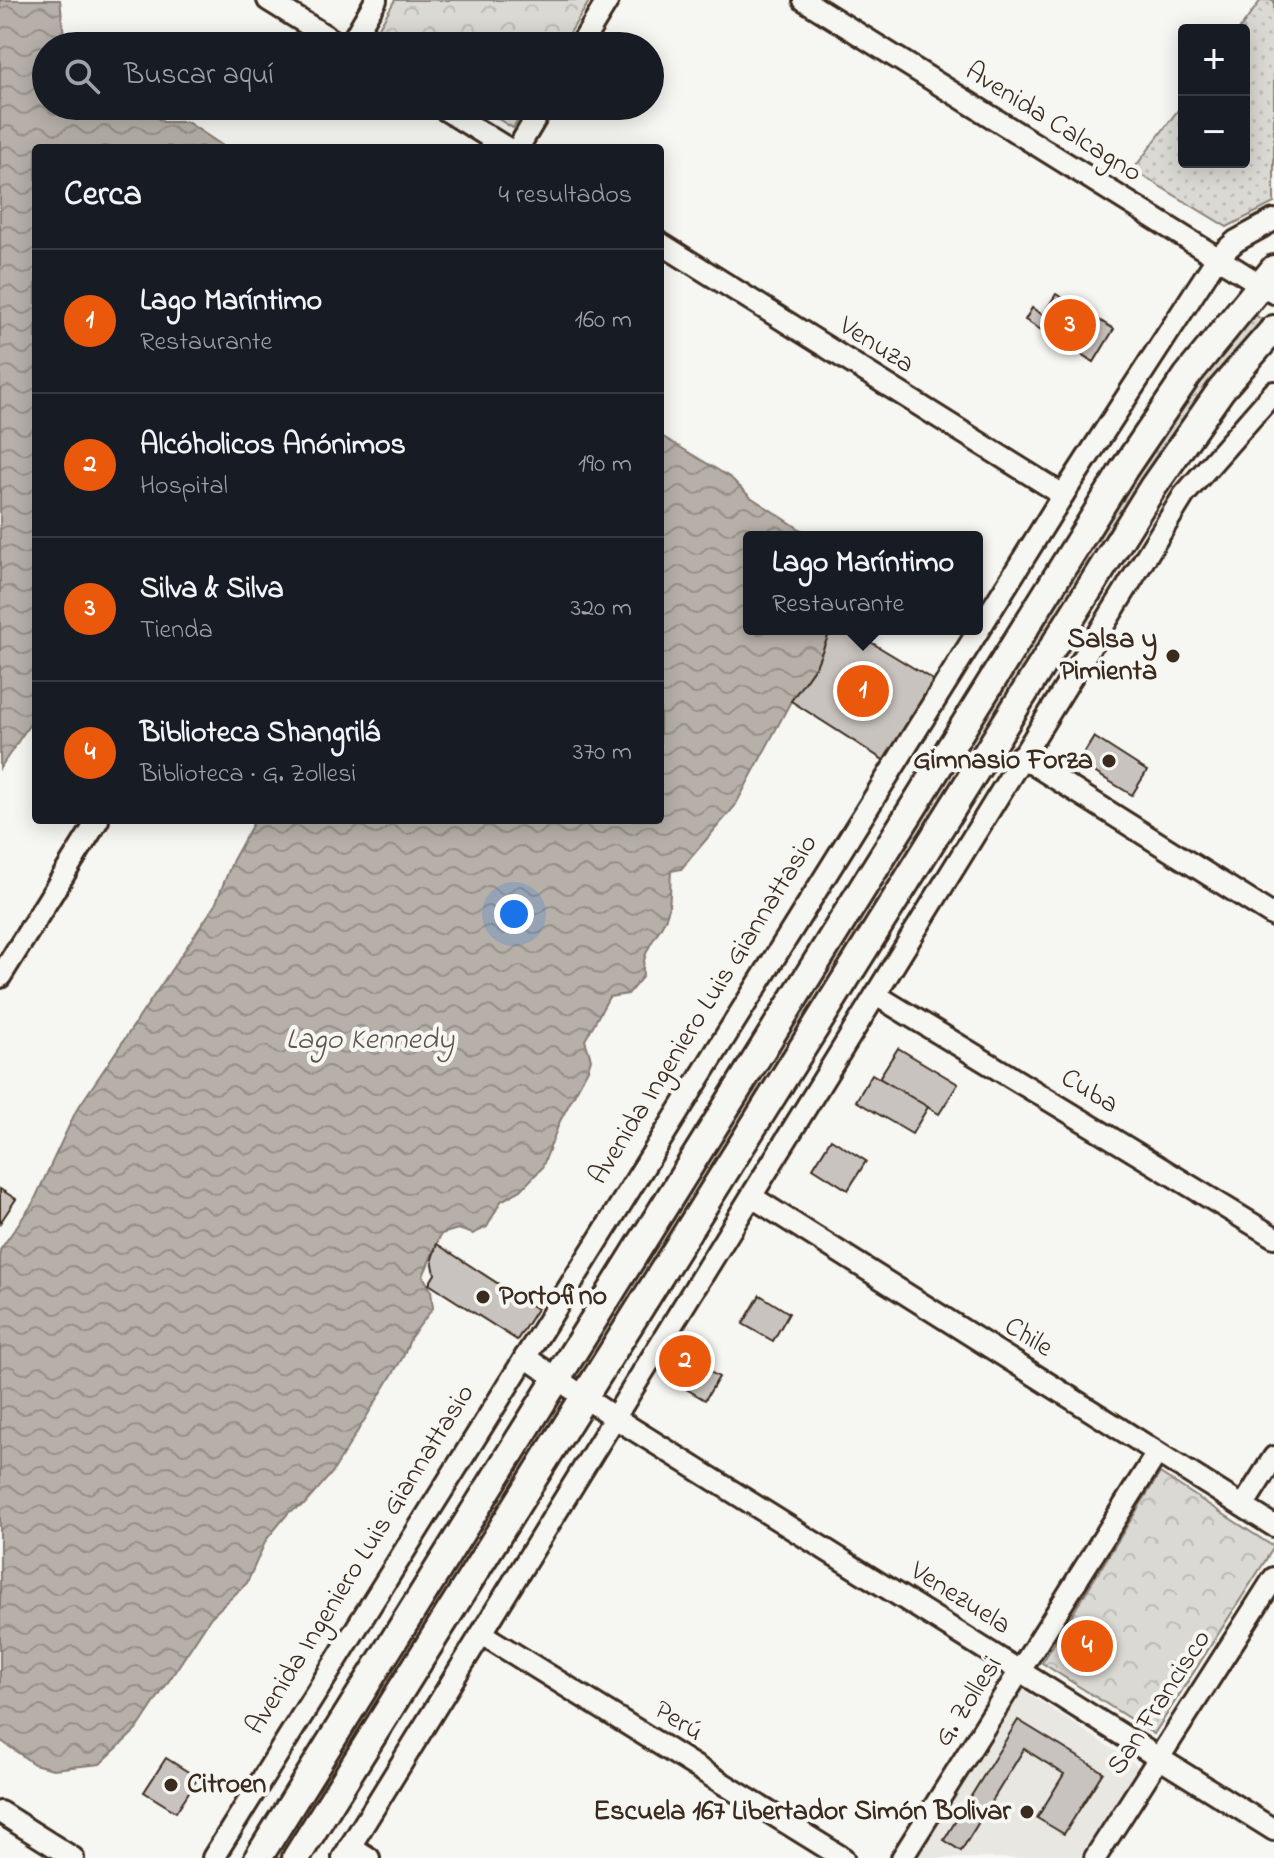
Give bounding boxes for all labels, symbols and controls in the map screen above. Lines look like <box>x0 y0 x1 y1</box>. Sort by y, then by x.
map controls <box>1178 24 1250 168</box>
button: + <box>1178 24 1250 96</box>
search box <box>32 32 664 120</box>
street label: Avenida Calcagno <box>957 52 1149 194</box>
icon: search <box>60 54 104 98</box>
text: Buscar aquí <box>124 54 274 98</box>
button: − <box>1178 96 1250 168</box>
text: Cerca <box>64 171 142 221</box>
text: 4 resultados <box>499 177 632 215</box>
text: Lago Maríntimo <box>140 280 322 324</box>
pin: 3 <box>1044 295 1096 355</box>
text: 1 <box>86 302 94 340</box>
text: 160 m <box>574 302 632 340</box>
street label: Venuza <box>829 306 922 385</box>
text: Restaurante <box>140 324 272 362</box>
text: Alcóholicos Anónimos <box>140 424 406 468</box>
text: 2 <box>84 446 96 484</box>
text: 190 m <box>578 446 632 484</box>
text: Hospital <box>140 468 228 506</box>
popup <box>743 531 983 635</box>
text: Lago Maríntimo <box>772 542 954 586</box>
text: Silva & Silva <box>140 568 284 612</box>
text: Restaurante <box>772 586 904 624</box>
text: 3 <box>85 590 95 628</box>
text: 320 m <box>570 590 632 628</box>
text: Tienda <box>140 612 213 650</box>
place label: Salsa y Pimienta <box>1060 620 1157 693</box>
marker: Salsa y Pimienta <box>1164 647 1182 665</box>
pin: 1 <box>837 661 889 721</box>
text: Biblioteca Shangrilá <box>140 712 380 756</box>
text: 4 <box>85 734 95 772</box>
text: 370 m <box>573 734 632 772</box>
place label: Gimnasio Forza <box>913 741 1093 782</box>
marker: Gimnasio Forza <box>1100 752 1118 770</box>
text: Biblioteca · G. Zollesi <box>140 756 356 794</box>
street label: Avenida Ingeniero Luis Giannattasio <box>579 827 829 1193</box>
your location <box>494 894 534 934</box>
water label: Lago Kennedy <box>286 1019 455 1063</box>
street label: Cuba <box>1052 1059 1126 1125</box>
place label: Portofino <box>499 1277 607 1318</box>
marker: Portofino <box>474 1288 492 1306</box>
street label: Chile <box>996 1307 1061 1369</box>
pin: 2 <box>659 1331 711 1391</box>
street label: Avenida Ingeniero Luis Giannattasio <box>236 1377 486 1743</box>
street label: Venezuela <box>901 1551 1018 1646</box>
pin: 4 <box>1061 1616 1113 1676</box>
street label: San Francisco <box>1098 1622 1222 1784</box>
street label: G. Zollesi <box>924 1648 1014 1756</box>
street label: Perú <box>645 1691 711 1753</box>
place label: Citroen <box>187 1765 267 1806</box>
marker: Citroen <box>162 1776 180 1794</box>
place label: Escuela 167 Libertador Simón Bolivar <box>593 1792 1012 1833</box>
marker: Escuela 167 Libertador Simón Bolivar <box>1018 1803 1036 1821</box>

